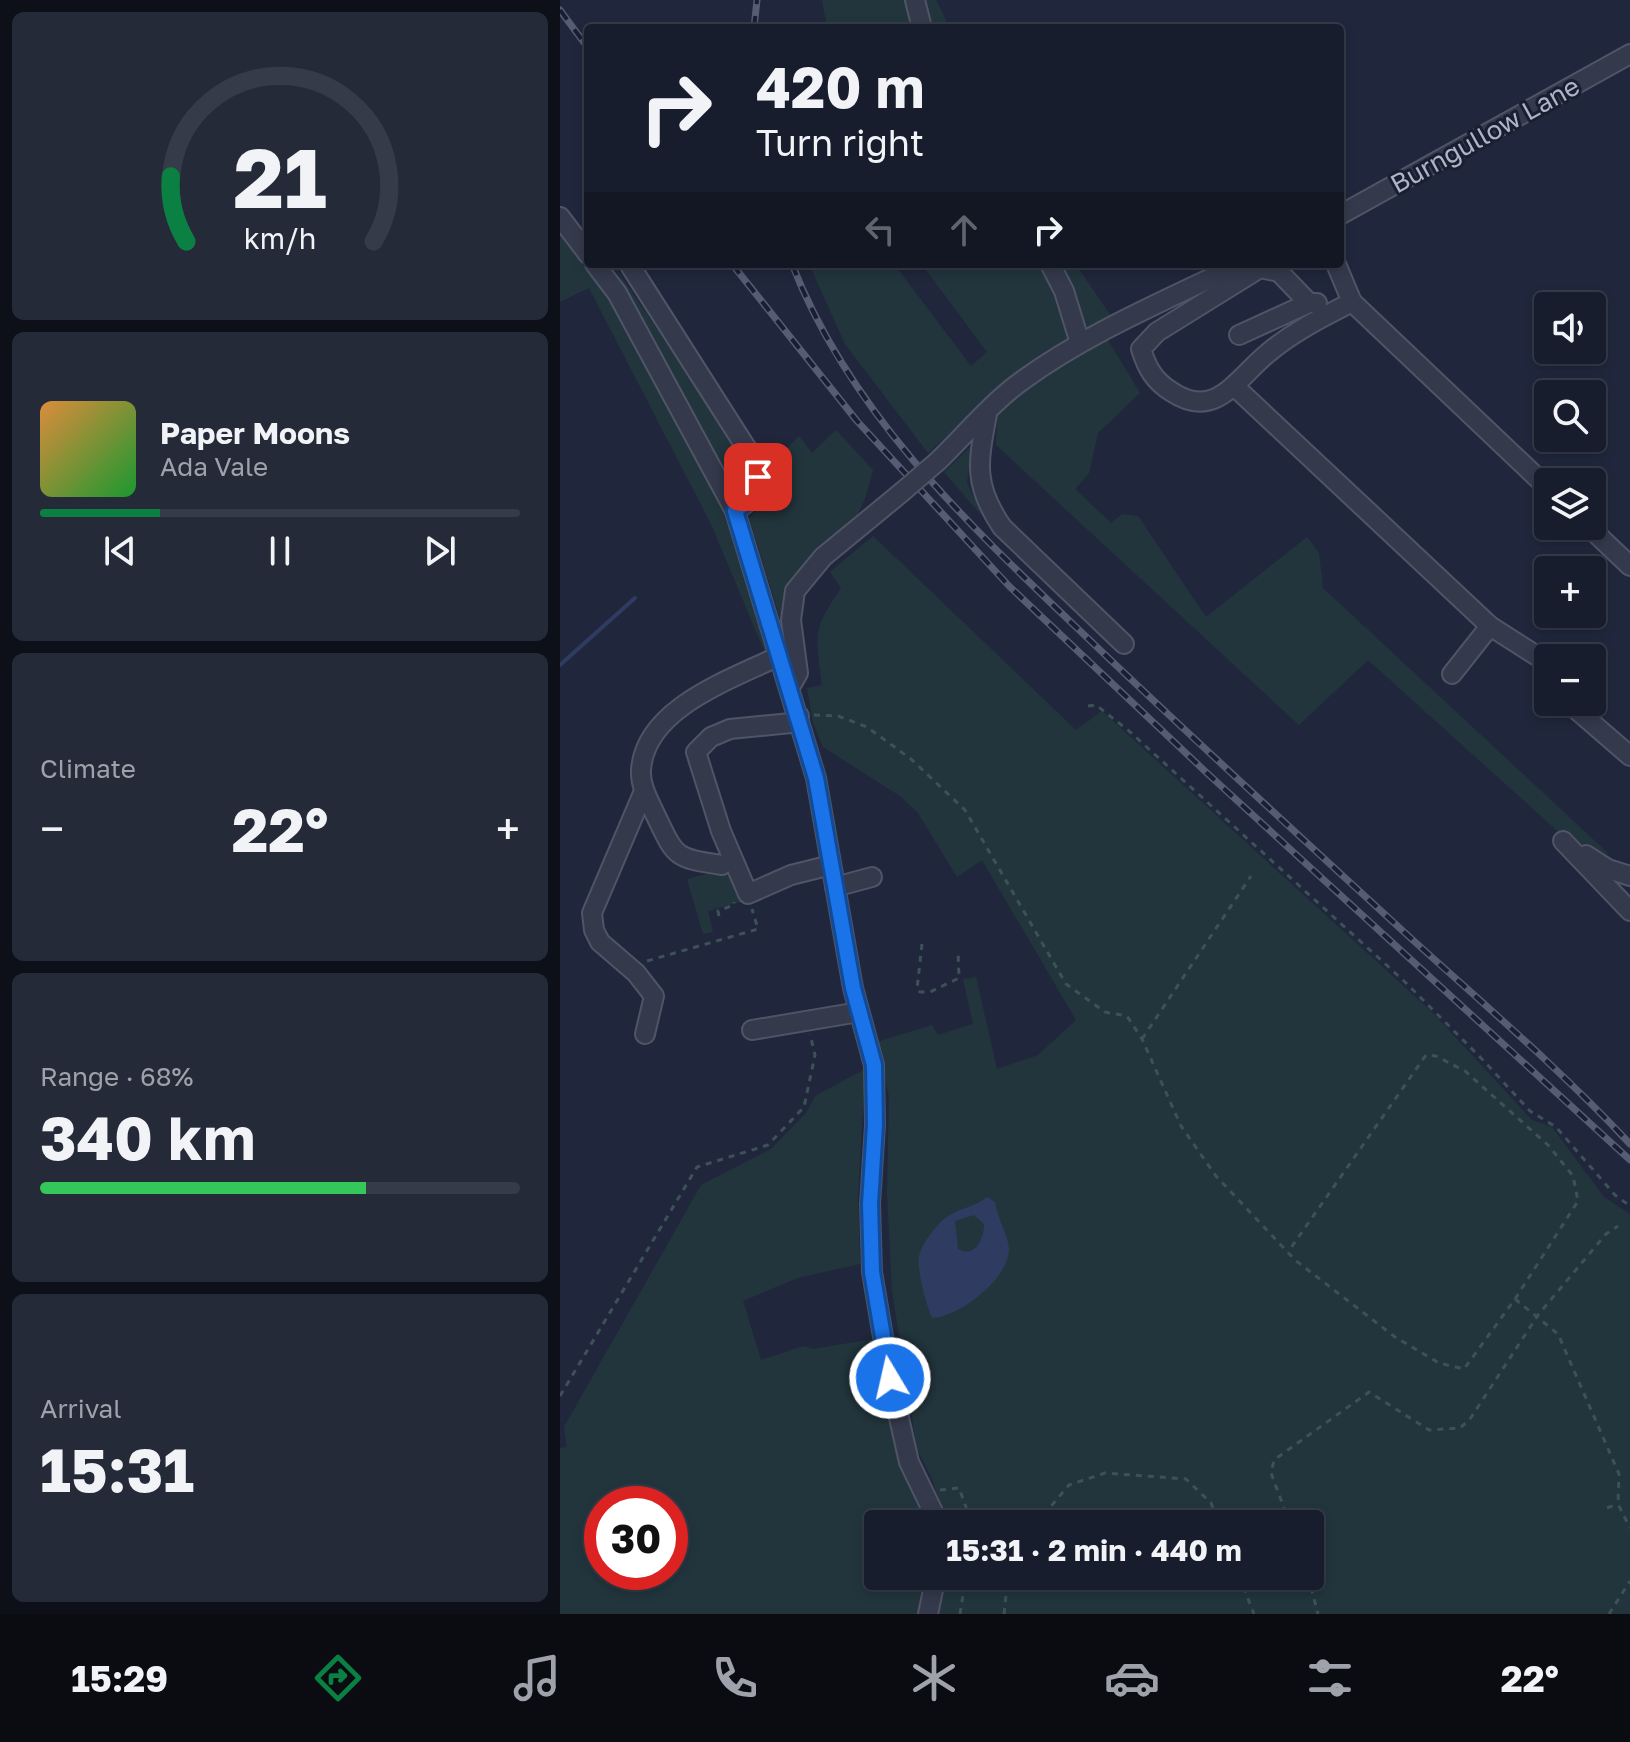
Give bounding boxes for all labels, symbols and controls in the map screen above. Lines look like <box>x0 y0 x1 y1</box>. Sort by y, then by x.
text: 420 m <box>756 53 925 120</box>
icon: right <box>624 56 728 160</box>
street label: Burngullow Lane <box>1385 70 1585 199</box>
text: Turn right <box>756 121 924 164</box>
text: 21 <box>233 126 327 226</box>
icon: left <box>858 208 902 252</box>
icon: ahead <box>942 208 986 252</box>
icon: right <box>1026 208 1070 252</box>
text: km/h <box>244 221 316 255</box>
map controls <box>1534 292 1606 716</box>
button: sound <box>1534 292 1606 364</box>
button: search <box>1534 380 1606 452</box>
text: Paper Moons <box>160 415 350 451</box>
pin <box>724 443 792 511</box>
text: Ada Vale <box>160 451 268 482</box>
icon: arrive <box>736 455 780 499</box>
button: layers <box>1534 468 1606 540</box>
icon: previous <box>98 529 142 573</box>
icon: pause <box>258 529 302 573</box>
icon: next <box>418 529 462 573</box>
button: + <box>1534 556 1606 628</box>
button: − <box>1534 644 1606 716</box>
text: Climate <box>40 753 136 784</box>
text: 22° <box>232 793 328 865</box>
text: − <box>40 802 64 855</box>
text: + <box>496 802 520 855</box>
text: Range · 68% <box>40 1061 193 1092</box>
text: 340 km <box>40 1101 255 1173</box>
position arrow <box>848 1336 932 1420</box>
text: Arrival <box>40 1393 121 1424</box>
text: 15:31 <box>40 1433 194 1505</box>
speed limit sign: 30 <box>584 1486 688 1590</box>
text: 15:31 · 2 min · 440 m <box>946 1532 1242 1568</box>
icon: directions <box>310 1650 366 1706</box>
icon: music <box>509 1650 565 1706</box>
icon: phone <box>707 1650 763 1706</box>
icon: climate <box>906 1650 962 1706</box>
icon: car <box>1104 1650 1160 1706</box>
icon: filters <box>1302 1650 1358 1706</box>
text: 15:29 <box>71 1657 168 1700</box>
text: 22° <box>1501 1657 1559 1700</box>

